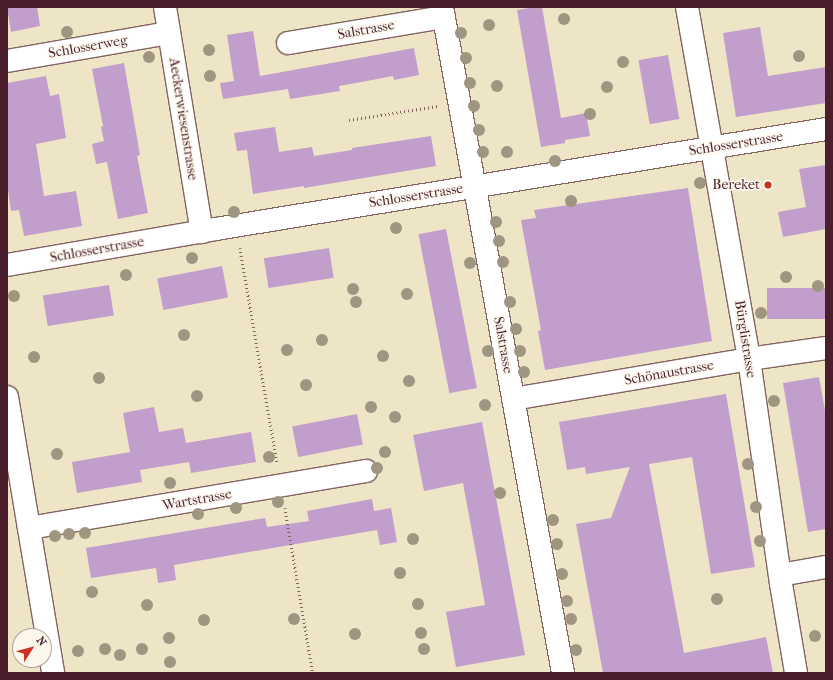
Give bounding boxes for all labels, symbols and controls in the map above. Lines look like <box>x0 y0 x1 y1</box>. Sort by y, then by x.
street label: Salstrasse <box>336 17 396 43</box>
street label: Schlosserweg <box>47 32 129 62</box>
street label: Aeckerwiesenstrasse <box>165 57 201 181</box>
street label: Schlosserstrasse <box>688 128 784 160</box>
place label: Bereket <box>712 177 760 193</box>
street label: Schlosserstrasse <box>368 180 464 212</box>
marker: Bereket <box>763 180 773 190</box>
street label: Schlosserstrasse <box>49 233 145 267</box>
street label: Bürglistrasse <box>731 299 759 379</box>
street label: Salstrasse <box>490 315 516 375</box>
street label: Schönaustrasse <box>623 357 715 389</box>
street label: Wartstrasse <box>161 486 233 514</box>
north arrow <box>12 628 52 668</box>
text: N <box>34 634 49 648</box>

